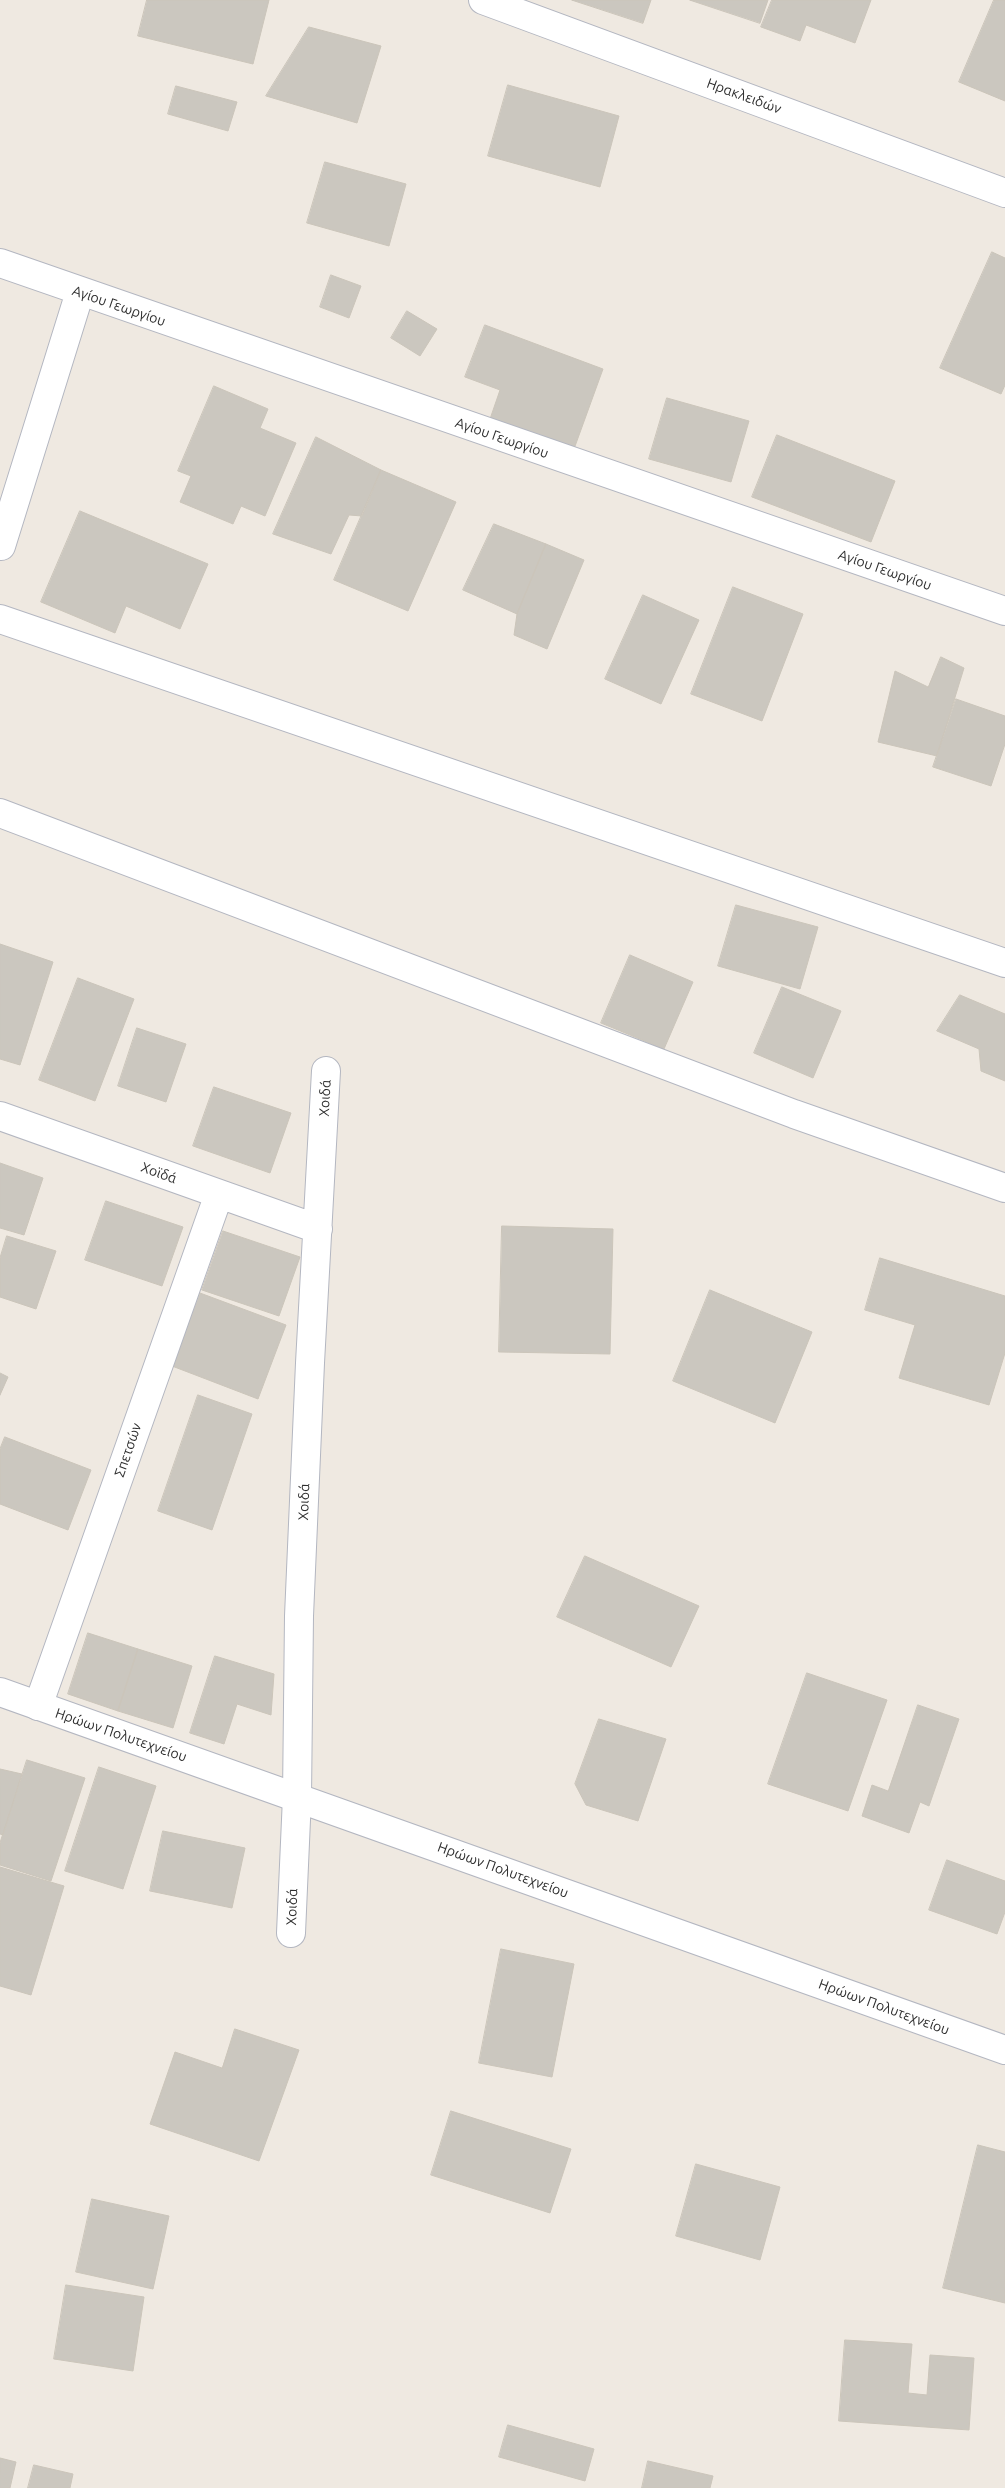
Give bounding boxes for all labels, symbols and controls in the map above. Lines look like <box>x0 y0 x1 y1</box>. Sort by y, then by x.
street label: Ηρακλειδών <box>704 75 784 117</box>
street label: Αγίου Γεωργίου <box>70 282 168 330</box>
street label: Αγίου Γεωργίου <box>453 414 551 462</box>
street label: Αγίου Γεωργίου <box>836 546 934 594</box>
street label: Χοιδά <box>316 1079 334 1117</box>
street label: Χοϊδά <box>139 1159 179 1187</box>
street label: Σπετσών <box>111 1421 145 1479</box>
street label: Χοιδά <box>295 1483 313 1521</box>
street label: Ηρώων Πολυτεχνείου <box>53 1705 189 1765</box>
street label: Ηρώων Πολυτεχνείου <box>435 1839 571 1901</box>
street label: Χοιδά <box>283 1888 301 1926</box>
street label: Ηρώων Πολυτεχνείου <box>816 1976 952 2038</box>

